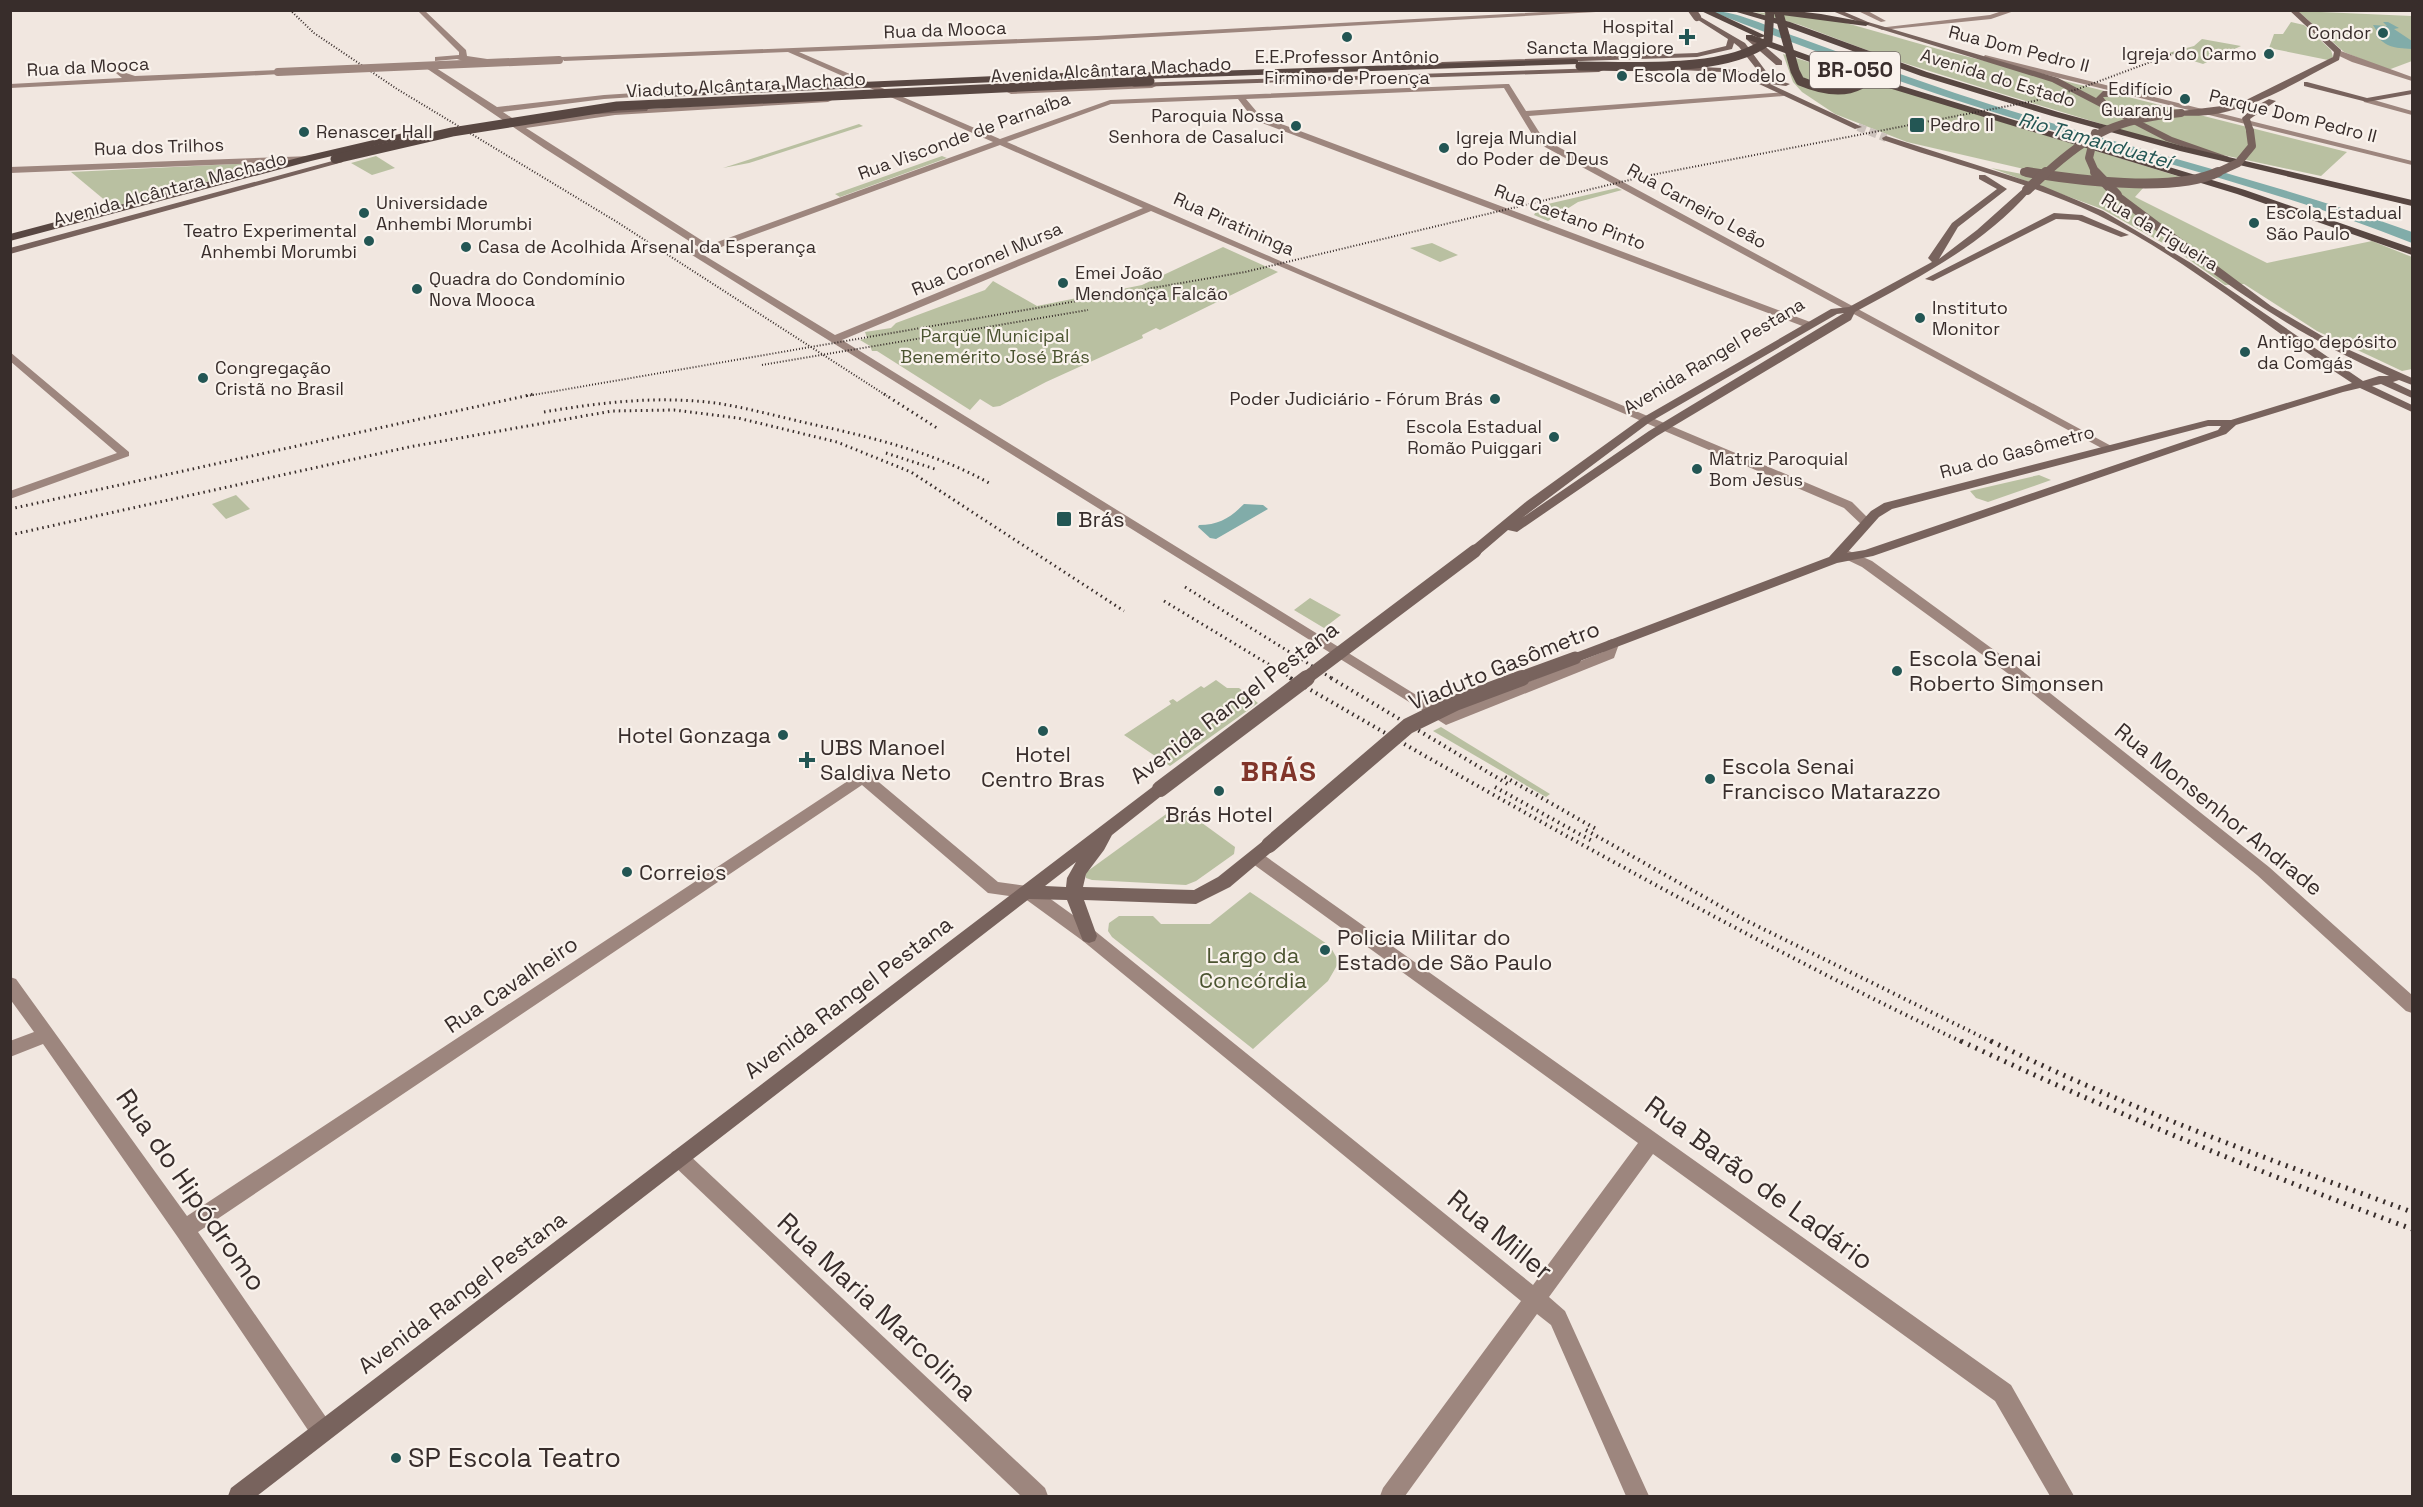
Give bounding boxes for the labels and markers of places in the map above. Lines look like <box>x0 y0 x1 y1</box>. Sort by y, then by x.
place label: Hospital Sancta Maggiore <box>1527 15 1674 59</box>
place label: Condor <box>2308 21 2371 44</box>
marker: Condor <box>2376 26 2390 40</box>
marker: Hospital Sancta Maggiore <box>1678 28 1696 46</box>
marker: E.E.Professor Antônio Firmino de Proença <box>1340 30 1354 44</box>
place label: Igreja do Carmo <box>2122 42 2257 65</box>
place label: E.E.Professor Antônio Firmino de Proença <box>1255 45 1439 89</box>
marker: Igreja do Carmo <box>2262 47 2276 61</box>
place label: Escola de Modelo <box>1634 64 1786 87</box>
marker: Escola de Modelo <box>1615 69 1629 83</box>
place label: Edifício Guarany <box>2101 77 2173 121</box>
marker: Edifício Guarany <box>2178 92 2192 106</box>
place label: Paroquia Nossa Senhora de Casaluci <box>1109 104 1284 148</box>
place label: Pedro II <box>1930 113 1994 136</box>
marker: Pedro II <box>1908 116 1926 134</box>
marker: Paroquia Nossa Senhora de Casaluci <box>1289 119 1303 133</box>
place label: Renascer Hall <box>316 120 433 143</box>
marker: Renascer Hall <box>297 125 311 139</box>
place label: Igreja Mundial do Poder de Deus <box>1456 126 1609 170</box>
marker: Igreja Mundial do Poder de Deus <box>1437 141 1451 155</box>
place label: Universidade Anhembi Morumbi <box>376 191 532 235</box>
place label: Escola Estadual São Paulo <box>2266 201 2402 245</box>
marker: Universidade Anhembi Morumbi <box>357 206 371 220</box>
marker: Escola Estadual São Paulo <box>2247 216 2261 230</box>
place label: Teatro Experimental Anhembi Morumbi <box>183 219 357 263</box>
marker: Teatro Experimental Anhembi Morumbi <box>362 234 376 248</box>
place label: Casa de Acolhida Arsenal da Esperança <box>478 235 816 258</box>
marker: Casa de Acolhida Arsenal da Esperança <box>459 240 473 254</box>
place label: Emei João Mendonça Falcão <box>1075 261 1228 305</box>
place label: Quadra do Condomínio Nova Mooca <box>429 267 625 311</box>
marker: Emei João Mendonça Falcão <box>1056 276 1070 290</box>
marker: Quadra do Condomínio Nova Mooca <box>410 282 424 296</box>
place label: Instituto Monitor <box>1932 296 2008 340</box>
marker: Instituto Monitor <box>1913 311 1927 325</box>
place label: Antigo depósito da Comgás <box>2257 330 2397 374</box>
marker: Antigo depósito da Comgás <box>2238 345 2252 359</box>
place label: Congregação Cristã no Brasil <box>215 356 344 400</box>
marker: Congregação Cristã no Brasil <box>196 371 210 385</box>
place label: Poder Judiciário - Fórum Brás <box>1229 387 1483 410</box>
marker: Poder Judiciário - Fórum Brás <box>1488 392 1502 406</box>
place label: Escola Estadual Romão Puiggari <box>1406 415 1542 459</box>
marker: Escola Estadual Romão Puiggari <box>1547 430 1561 444</box>
place label: Matriz Paroquial Bom Jesus <box>1709 447 1848 491</box>
marker: Matriz Paroquial Bom Jesus <box>1690 462 1704 476</box>
place label: Brás <box>1078 505 1125 533</box>
marker: Brás <box>1055 510 1073 528</box>
place label: Escola Senai Roberto Simonsen <box>1909 644 2104 697</box>
marker: Escola Senai Roberto Simonsen <box>1890 664 1904 678</box>
place label: Hotel Gonzaga <box>617 721 771 749</box>
marker: Hotel Centro Bras <box>1036 724 1050 738</box>
marker: Hotel Gonzaga <box>776 728 790 742</box>
place label: UBS Manoel Saldiva Neto <box>820 733 951 786</box>
place label: Hotel Centro Bras <box>981 740 1105 793</box>
marker: UBS Manoel Saldiva Neto <box>798 751 816 769</box>
place label: Escola Senai Francisco Matarazzo <box>1722 752 1941 805</box>
marker: Escola Senai Francisco Matarazzo <box>1703 772 1717 786</box>
marker: Brás Hotel <box>1212 784 1226 798</box>
place label: Brás Hotel <box>1165 800 1273 828</box>
place label: Correios <box>639 858 727 886</box>
marker: Correios <box>620 865 634 879</box>
place label: Policia Militar do Estado de São Paulo <box>1337 923 1552 976</box>
marker: Policia Militar do Estado de São Paulo <box>1318 943 1332 957</box>
place label: SP Escola Teatro <box>408 1440 621 1475</box>
marker: SP Escola Teatro <box>389 1451 403 1465</box>

